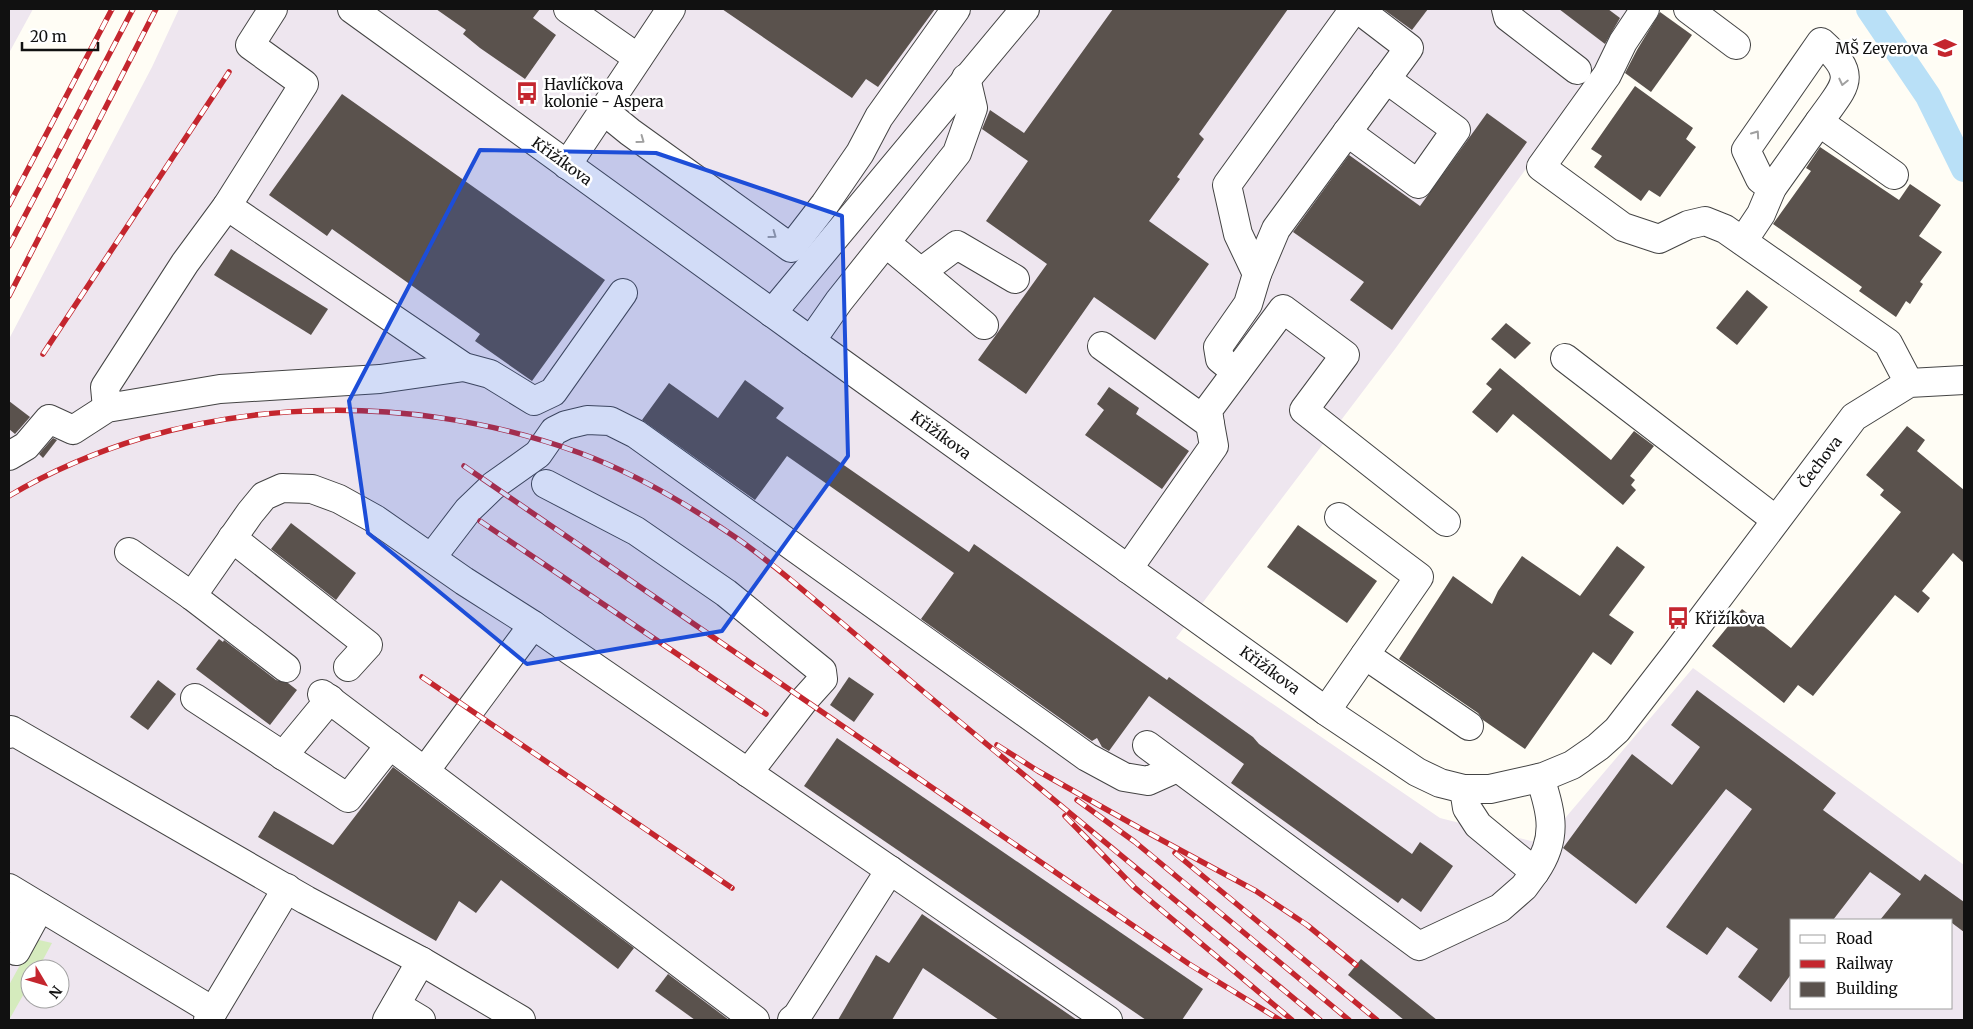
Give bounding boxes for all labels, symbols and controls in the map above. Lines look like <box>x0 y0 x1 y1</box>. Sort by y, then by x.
scale bar <box>22 20 99 52</box>
text: 20 m <box>30 27 67 46</box>
school or university icon: MŠ Zeyerova <box>1932 35 1958 61</box>
place label: MŠ Zeyerova <box>1835 38 1928 58</box>
place label: Havlíčkova kolonie - Aspera <box>544 75 664 111</box>
one-way arrow <box>1838 78 1849 86</box>
bus stop icon: Havlíčkova kolonie - Aspera <box>514 80 540 106</box>
one-way arrow <box>1750 130 1759 140</box>
street label: Křižíkova <box>528 133 596 189</box>
one-way arrow <box>636 134 645 143</box>
one-way arrow <box>767 229 777 238</box>
street label: Křižíkova <box>907 407 975 463</box>
street label: Čechova <box>1794 432 1846 492</box>
bus stop icon: Křižíkova <box>1665 605 1691 631</box>
place label: Křižíkova <box>1695 609 1765 628</box>
street label: Křižíkova <box>1236 642 1304 698</box>
legend <box>1790 919 1953 1009</box>
text: Road <box>1836 929 1872 948</box>
text: Railway <box>1836 954 1893 973</box>
north arrow <box>20 959 70 1009</box>
text: Building <box>1836 979 1898 998</box>
text: N <box>45 982 66 1002</box>

